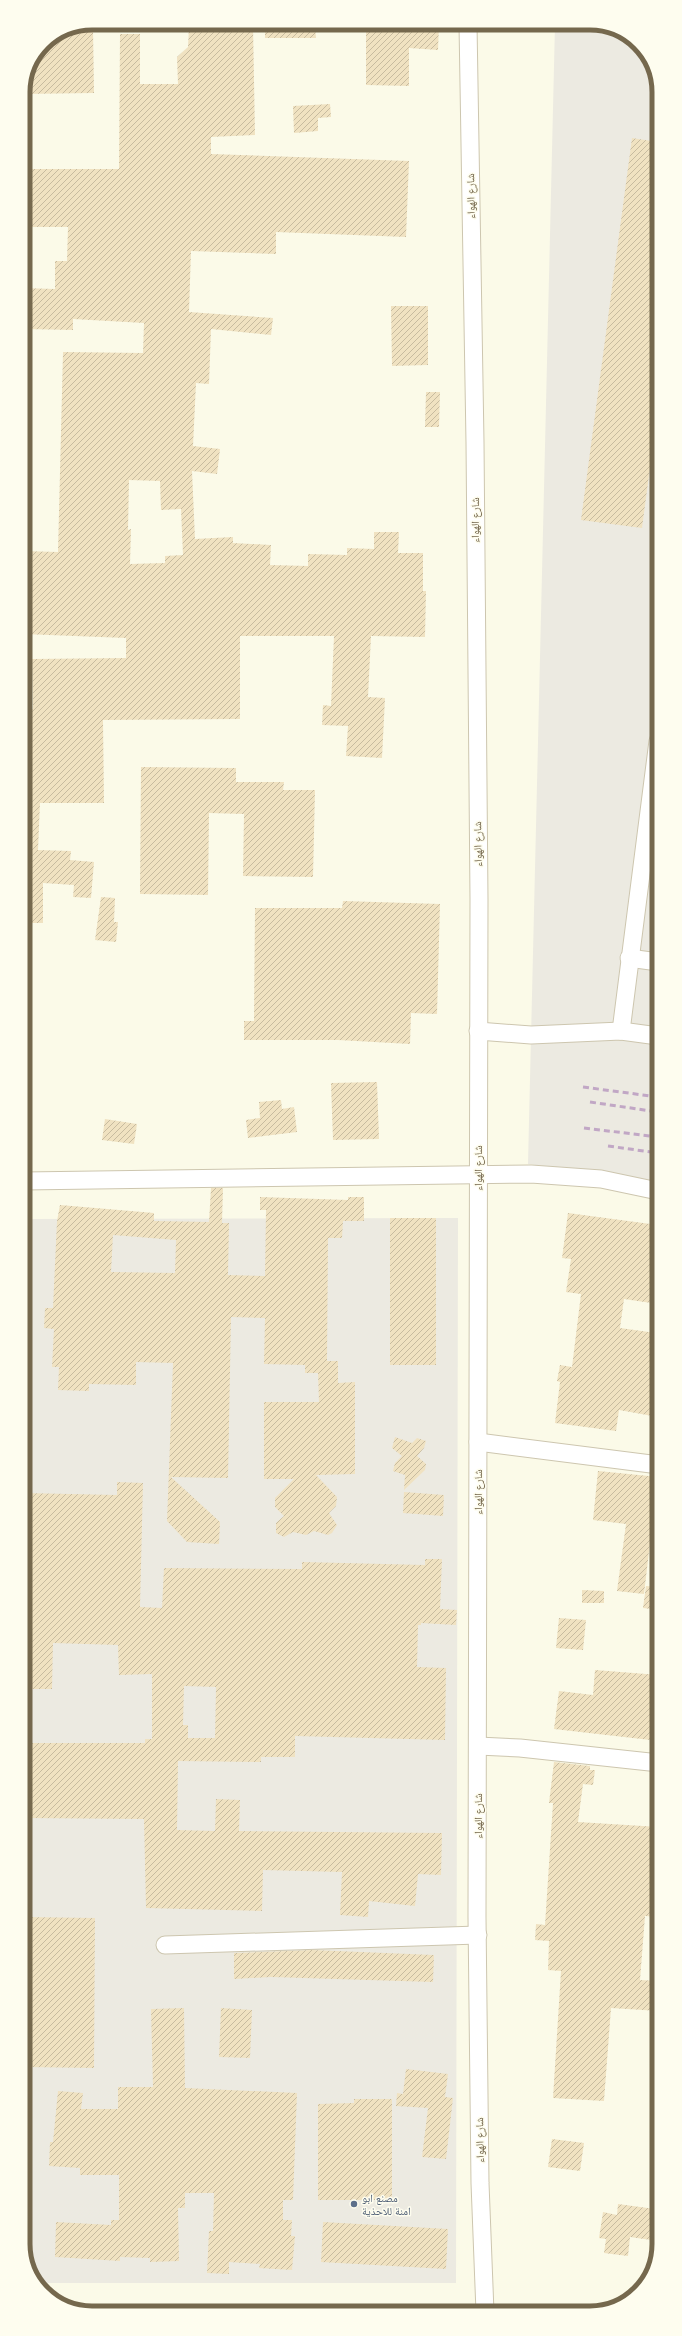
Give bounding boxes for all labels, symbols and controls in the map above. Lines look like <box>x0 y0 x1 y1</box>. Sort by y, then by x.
street label: شارع الهواء <box>464 173 478 219</box>
street label: شارع الهواء <box>469 497 482 543</box>
street label: شارع الهواء <box>471 821 485 867</box>
street label: شارع الهواء <box>472 1145 485 1191</box>
street label: شارع الهواء <box>472 1469 485 1515</box>
street label: شارع الهواء <box>472 1793 485 1839</box>
street label: شارع الهواء <box>473 2117 487 2163</box>
place label: مصنع ابو امنة للاحذية <box>362 2192 411 2218</box>
marker: مصنع ابو امنة للاحذية <box>349 2199 359 2209</box>

